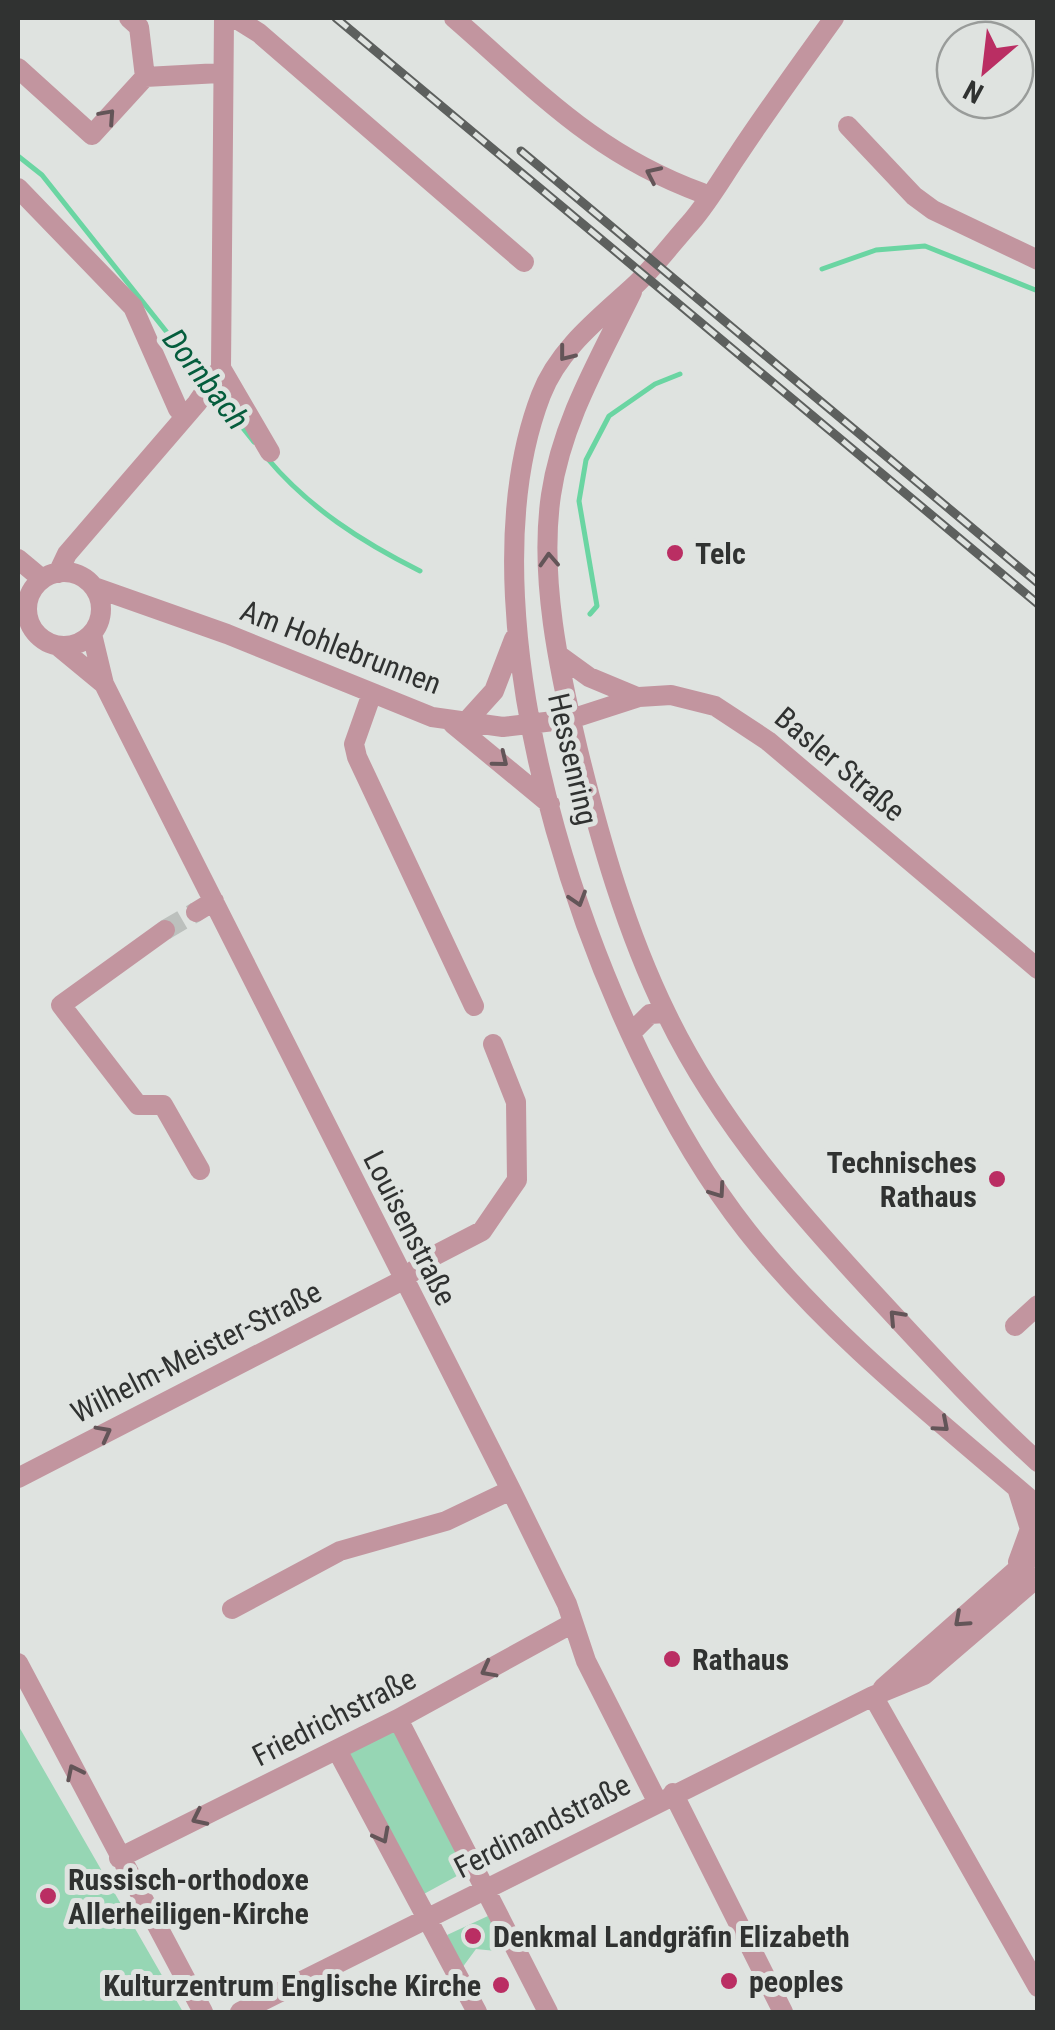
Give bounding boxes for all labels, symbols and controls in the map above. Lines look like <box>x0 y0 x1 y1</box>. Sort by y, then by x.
north arrow <box>935 20 1035 120</box>
text: N <box>958 73 989 110</box>
one-way arrow <box>96 109 114 128</box>
one-way arrow <box>645 166 663 186</box>
water label: Dornbach <box>155 321 257 437</box>
one-way arrow <box>560 342 578 360</box>
place label: Telc <box>695 536 746 571</box>
marker: Telc <box>664 542 686 564</box>
one-way arrow <box>539 551 560 567</box>
street label: Am Hohlebrunnen <box>236 593 446 701</box>
street label: Hessenring <box>541 690 605 828</box>
street label: Basler Straße <box>768 700 912 828</box>
one-way arrow <box>490 748 508 766</box>
one-way arrow <box>566 890 587 907</box>
street label: Louisenstraße <box>356 1145 464 1311</box>
place label: Technisches Rathaus <box>827 1145 977 1214</box>
marker: Technisches Rathaus <box>986 1168 1008 1190</box>
one-way arrow <box>706 1180 724 1199</box>
street label: Wilhelm-Meister-Straße <box>65 1274 327 1430</box>
one-way arrow <box>890 1310 908 1329</box>
one-way arrow <box>931 1413 949 1431</box>
one-way arrow <box>93 1425 111 1445</box>
one-way arrow <box>954 1608 972 1626</box>
place label: Rathaus <box>692 1642 789 1677</box>
marker: Rathaus <box>661 1648 683 1670</box>
one-way arrow <box>480 1658 498 1677</box>
street label: Friedrichstraße <box>246 1661 422 1773</box>
one-way arrow <box>67 1764 86 1782</box>
street label: Ferdinandstraße <box>448 1767 636 1885</box>
one-way arrow <box>191 1806 209 1826</box>
one-way arrow <box>370 1826 390 1844</box>
place label: Russisch-orthodoxe Allerheiligen-Kirche <box>68 1862 309 1931</box>
marker: Russisch-orthodoxe Allerheiligen-Kirche <box>37 1885 59 1907</box>
place label: Denkmal Landgräfin Elizabeth <box>493 1919 850 1954</box>
marker: Denkmal Landgräfin Elizabeth <box>462 1925 484 1947</box>
place label: peoples <box>749 1964 844 1999</box>
place label: Kulturzentrum Englische Kirche <box>103 1968 481 2003</box>
marker: peoples <box>718 1970 740 1992</box>
marker: Kulturzentrum Englische Kirche <box>490 1974 512 1996</box>

